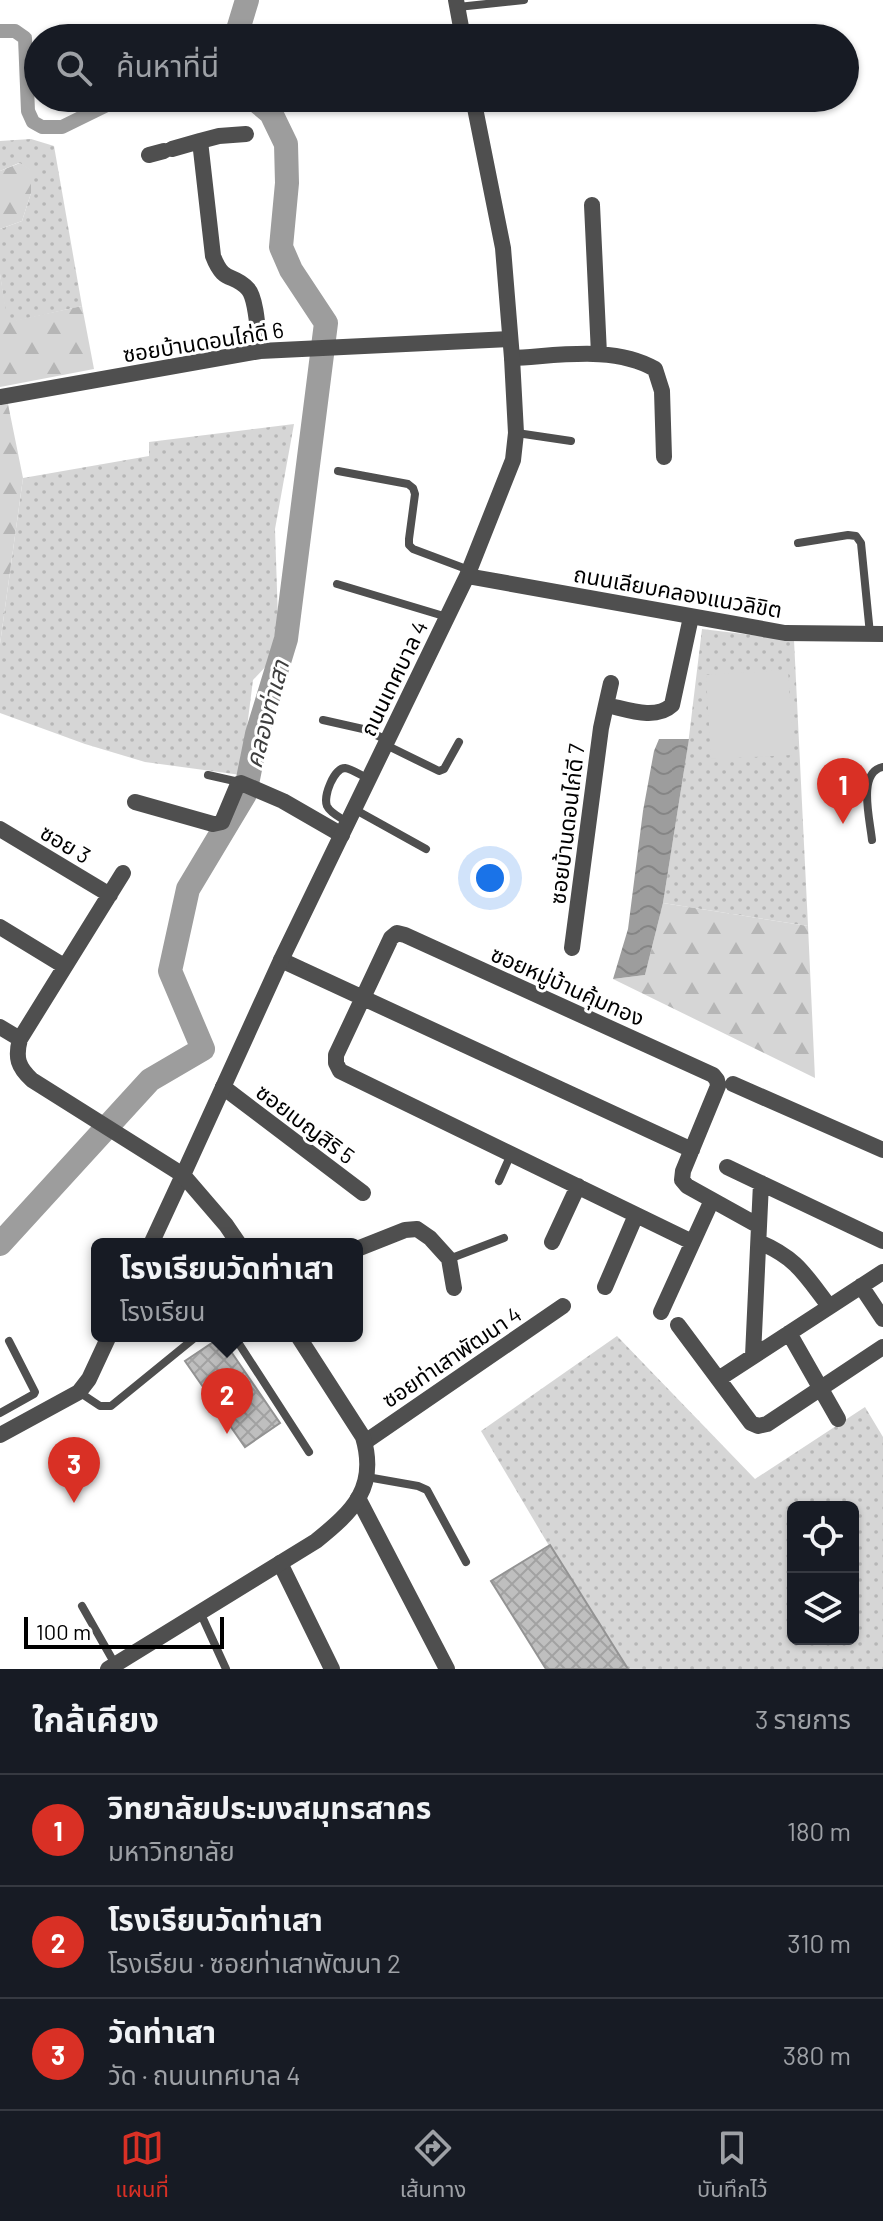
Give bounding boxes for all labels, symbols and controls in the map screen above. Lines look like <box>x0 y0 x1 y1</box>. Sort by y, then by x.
search box <box>24 24 859 112</box>
icon: search <box>52 46 96 90</box>
text: ค้นหาที่นี่ <box>116 47 219 83</box>
street label: ซอยบ้านดอนไก่ดี 6 <box>121 315 285 367</box>
street label: ถนนเลียบคลองแนวลิขิต <box>572 560 784 622</box>
street label: ถนนเทศบาล 4 <box>354 616 432 740</box>
water label: คลองท่าเสา <box>238 656 295 771</box>
street label: ซอยบ้านดอนไก่ดี 7 <box>543 742 589 906</box>
pin: 1 <box>817 758 869 824</box>
street label: ซอย 3 <box>36 818 96 868</box>
your location <box>470 858 510 898</box>
street label: ซอยหมู่บ้านคุ้มทอง <box>487 940 649 1032</box>
street label: ซอยเบญสิริ 5 <box>252 1078 360 1168</box>
popup <box>91 1238 363 1342</box>
text: โรงเรียนวัดท่าเสา <box>120 1249 334 1285</box>
text: โรงเรียน <box>120 1295 206 1326</box>
street label: ซอยท่าเสาพัฒนา 4 <box>377 1300 525 1412</box>
pin: 2 <box>201 1368 253 1434</box>
pin: 3 <box>48 1437 100 1503</box>
map controls <box>787 1501 859 1645</box>
button: locate <box>787 1501 859 1573</box>
button: layers <box>787 1573 859 1645</box>
scale bar <box>24 1613 224 1649</box>
text: 100 m <box>36 1618 91 1644</box>
text: ใกล้เคียง <box>32 1698 159 1739</box>
text: 3 รายการ <box>755 1703 851 1734</box>
text: วิทยาลัยประมงสมุทรสาคร <box>108 1789 431 1825</box>
text: 1 <box>53 1815 63 1846</box>
text: 180 m <box>787 1815 851 1846</box>
text: มหาวิทยาลัย <box>108 1835 235 1866</box>
text: โรงเรียนวัดท่าเสา <box>108 1901 323 1937</box>
text: 2 <box>51 1927 65 1958</box>
text: 310 m <box>787 1927 851 1958</box>
text: โรงเรียน · ซอยท่าเสาพัฒนา 2 <box>108 1947 401 1978</box>
text: วัดท่าเสา <box>108 2013 216 2049</box>
text: 3 <box>51 2039 65 2070</box>
text: 380 m <box>783 2039 851 2070</box>
text: วัด · ถนนเทศบาล 4 <box>108 2059 301 2090</box>
tab: แผนที่ <box>115 2126 169 2207</box>
tab: เส้นทาง <box>400 2126 466 2207</box>
tab: บันทึกไว้ <box>697 2126 768 2207</box>

